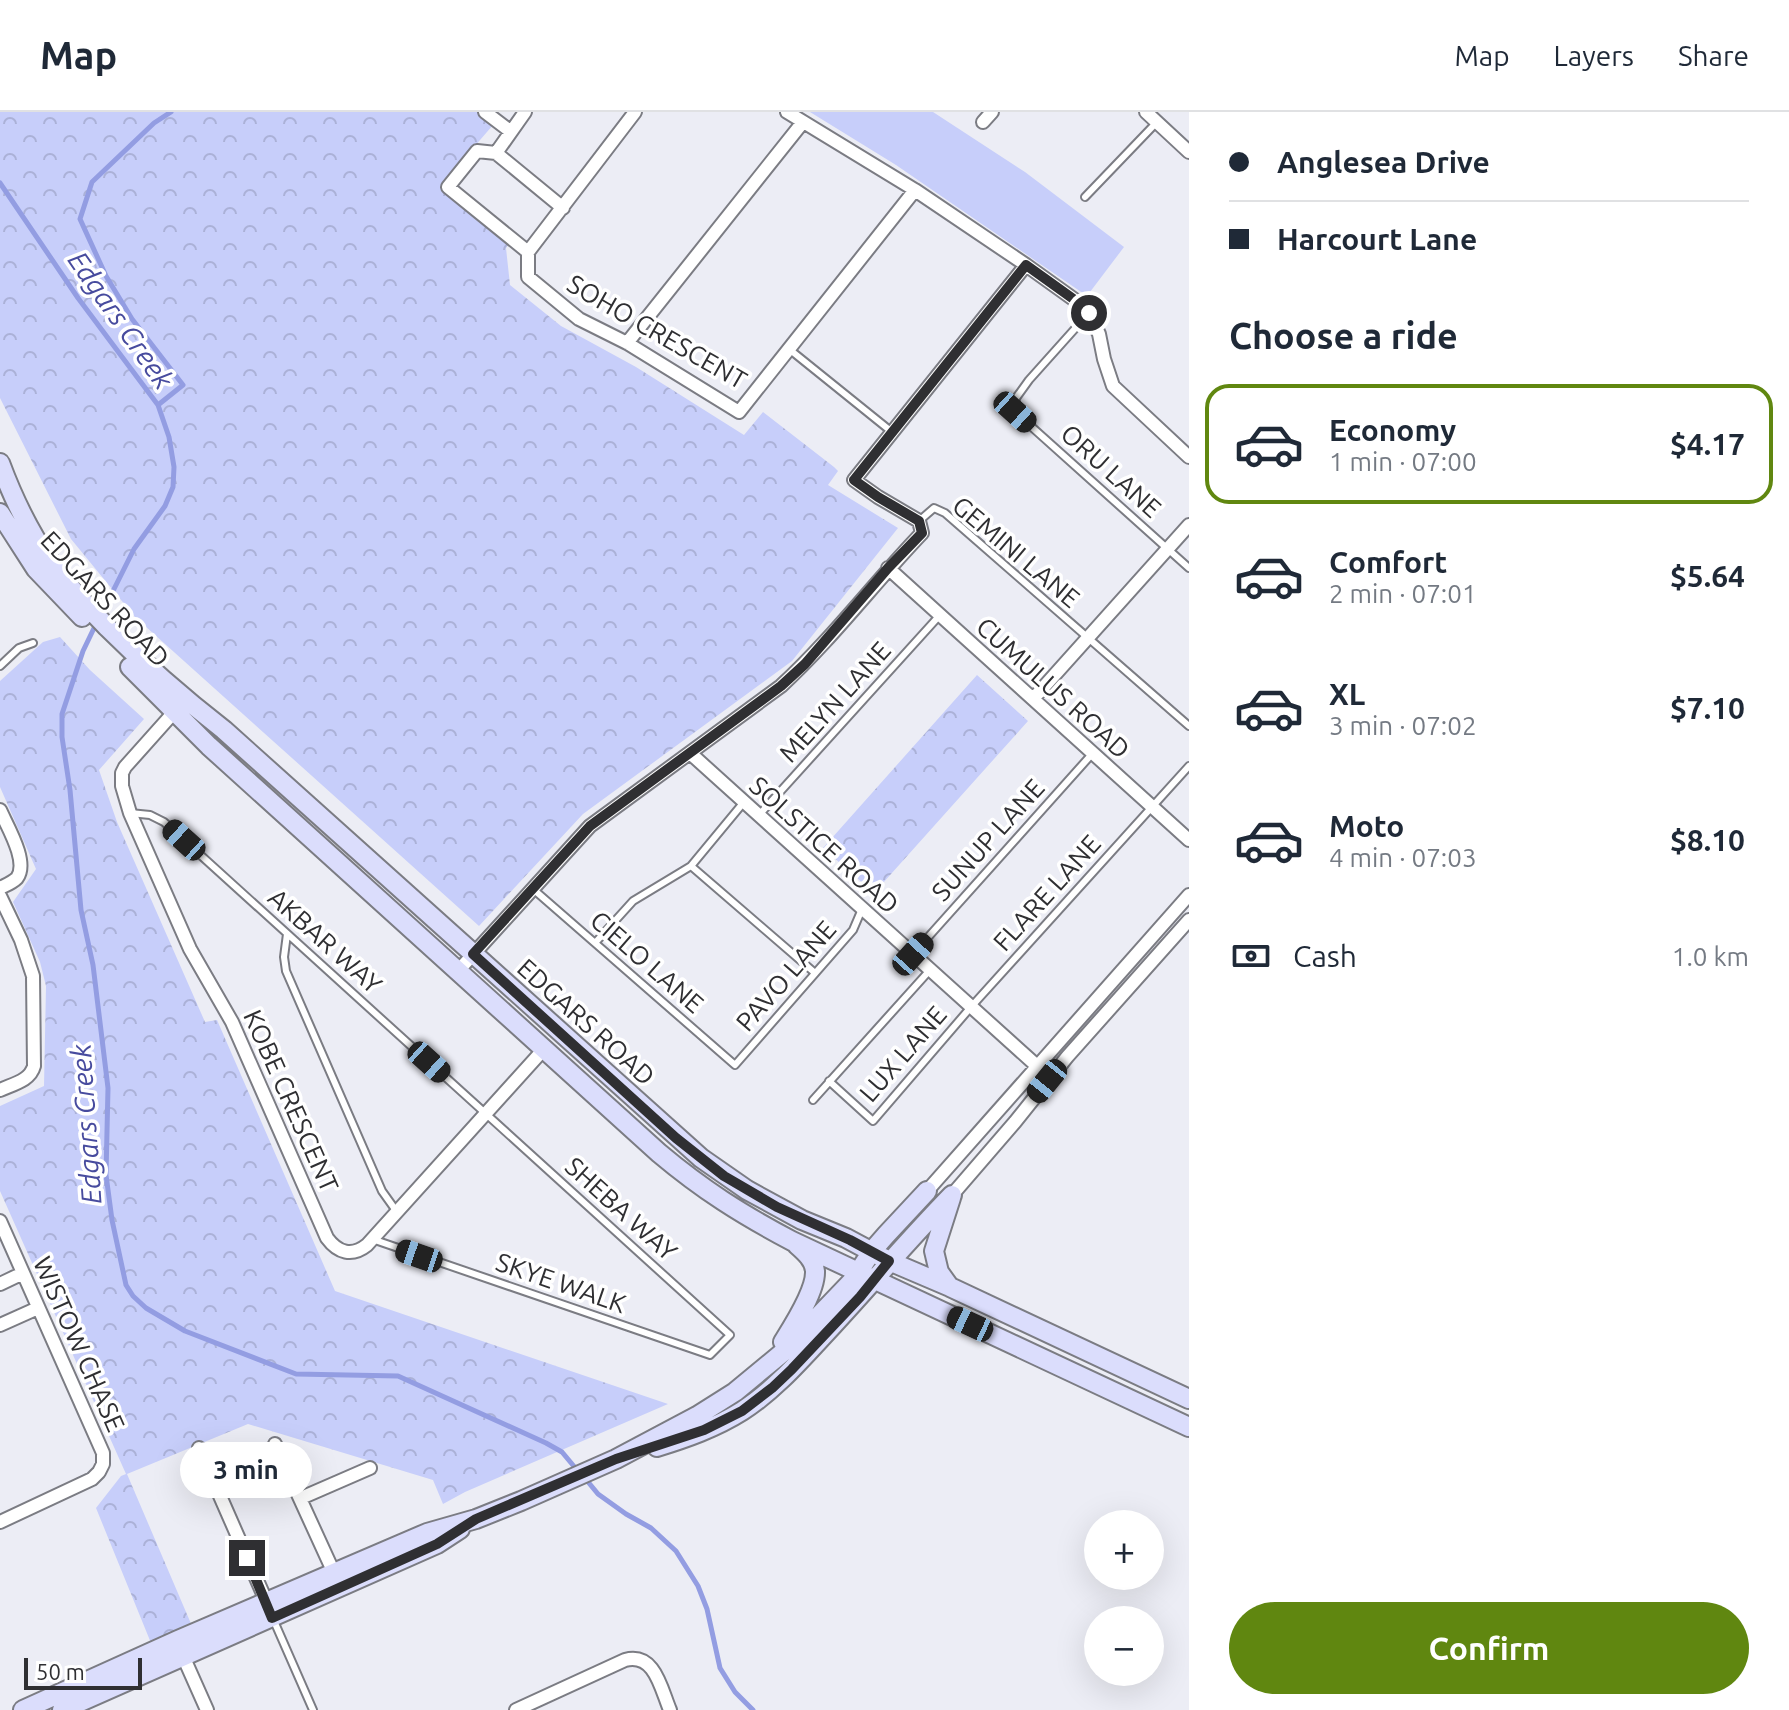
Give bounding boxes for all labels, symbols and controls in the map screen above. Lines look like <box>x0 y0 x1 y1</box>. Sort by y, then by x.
text: Map <box>40 34 117 76</box>
text: Map <box>1454 40 1510 71</box>
text: Layers <box>1554 40 1634 71</box>
text: Share <box>1678 40 1749 71</box>
text: Anglesea Drive <box>1277 145 1490 179</box>
text: Harcourt Lane <box>1277 222 1477 256</box>
water label: Edgars Creek <box>63 245 181 395</box>
street label: SOHO CRESCENT <box>563 269 752 395</box>
route start <box>1071 295 1107 331</box>
text: Choose a ride <box>1229 315 1458 356</box>
car <box>989 387 1041 437</box>
icon: car <box>1233 408 1305 480</box>
text: Economy <box>1329 413 1456 447</box>
street label: ORU LANE <box>1056 418 1167 523</box>
text: $4.17 <box>1670 427 1745 461</box>
text: 1 min · 07:00 <box>1329 447 1477 476</box>
street label: GEMINI LANE <box>947 490 1085 613</box>
street label: EDGARS ROAD <box>35 525 175 672</box>
icon: car <box>1233 540 1305 612</box>
text: Comfort <box>1329 545 1447 579</box>
text: $5.64 <box>1670 559 1745 593</box>
text: 2 min · 07:01 <box>1329 579 1477 608</box>
street label: CUMULUS ROAD <box>971 611 1136 764</box>
street label: MELYN LANE <box>773 636 896 768</box>
icon: car <box>1233 672 1305 744</box>
text: XL <box>1329 677 1365 711</box>
text: $7.10 <box>1670 691 1745 725</box>
text: 3 min · 07:02 <box>1329 711 1477 740</box>
street label: SOLSTICE ROAD <box>744 770 905 919</box>
street label: SUNUP LANE <box>926 773 1050 906</box>
icon: car <box>1233 804 1305 876</box>
text: Moto <box>1329 809 1404 843</box>
car <box>158 815 210 865</box>
text: $8.10 <box>1670 823 1745 857</box>
street label: FLARE LANE <box>987 829 1106 956</box>
text: 4 min · 07:03 <box>1329 843 1477 872</box>
street label: AKBAR WAY <box>263 882 388 999</box>
street label: CIELO LANE <box>585 905 710 1018</box>
street label: PAVO LANE <box>730 915 841 1037</box>
car <box>888 928 938 980</box>
icon: cash <box>1229 934 1273 978</box>
text: Cash <box>1293 939 1357 973</box>
text: 1.0 km <box>1672 942 1749 971</box>
street label: EDGARS ROAD <box>512 953 661 1091</box>
street label: LUX LANE <box>853 1000 952 1107</box>
street label: KOBE CRESCENT <box>238 1005 345 1196</box>
car <box>403 1037 455 1087</box>
water label: Edgars Creek <box>64 1042 107 1205</box>
car <box>1023 1055 1071 1107</box>
street label: SHEBA WAY <box>560 1151 683 1266</box>
car <box>392 1237 446 1275</box>
street label: SKYE WALK <box>492 1247 630 1318</box>
street label: WISTOW CHASE <box>28 1252 131 1436</box>
car <box>943 1303 997 1345</box>
callout: 3 min <box>181 1442 313 1498</box>
text: 3 min <box>213 1455 279 1484</box>
map controls <box>1084 1510 1164 1686</box>
button: + <box>1084 1510 1164 1590</box>
route end <box>229 1540 265 1576</box>
button: Confirm <box>1229 1602 1749 1694</box>
button: − <box>1084 1606 1164 1686</box>
scale bar <box>24 1654 142 1690</box>
text: 50 m <box>36 1659 85 1684</box>

